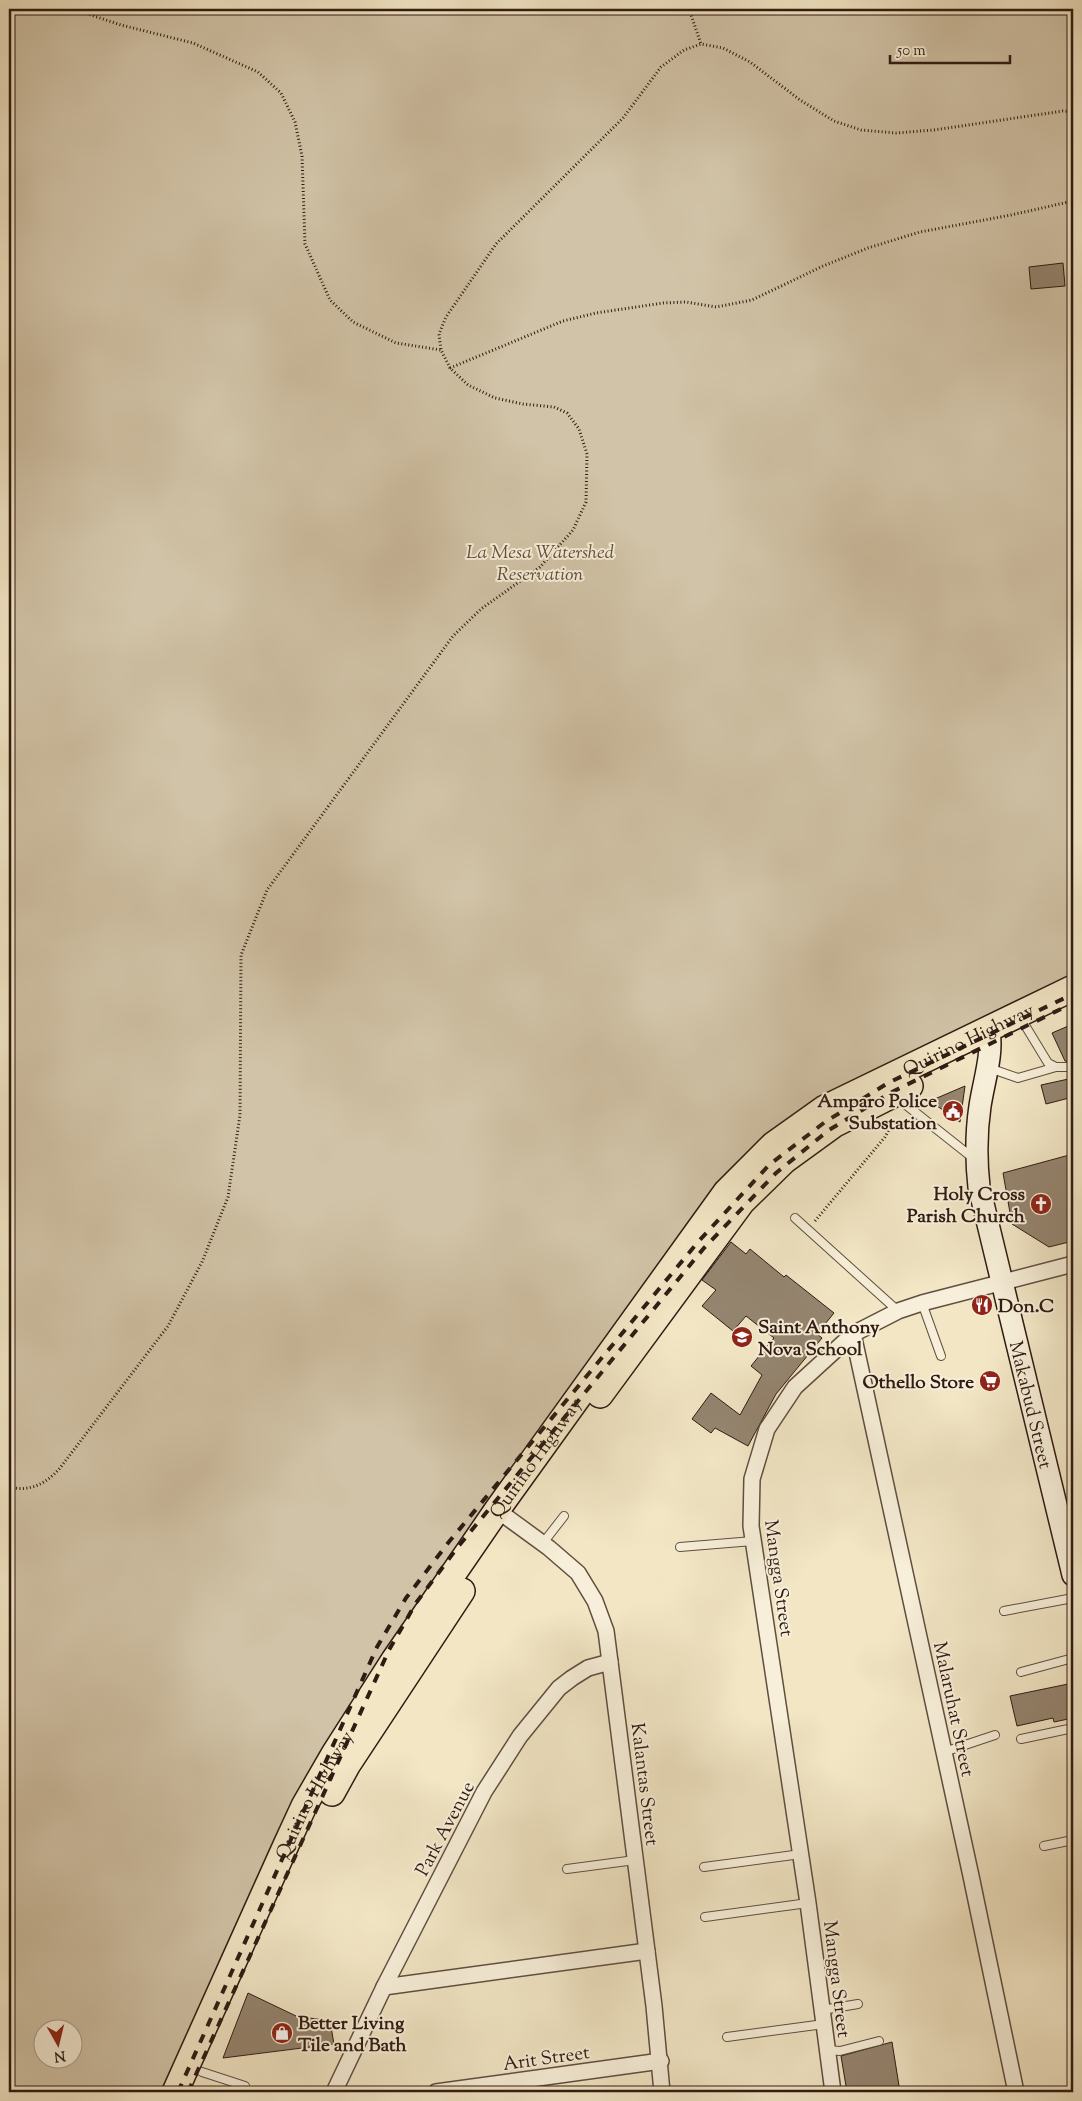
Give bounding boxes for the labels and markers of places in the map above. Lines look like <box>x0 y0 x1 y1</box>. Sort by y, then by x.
place label: Amparo Police Substation <box>817 1089 938 1138</box>
public building icon: Amparo Police Substation <box>941 1099 965 1123</box>
place label: Holy Cross Parish Church <box>907 1182 1026 1231</box>
church icon: Holy Cross Parish Church <box>1029 1192 1053 1216</box>
restaurant icon: Don.C <box>970 1293 994 1317</box>
place label: Don.C <box>998 1294 1054 1321</box>
place label: Saint Anthony Nova School <box>758 1315 880 1364</box>
school or university icon: Saint Anthony Nova School <box>730 1325 754 1349</box>
supermarket icon: Othello Store <box>978 1369 1002 1393</box>
place label: Othello Store <box>863 1370 974 1397</box>
place label: Better Living Tile and Bath <box>298 2011 407 2060</box>
shop icon: Better Living Tile and Bath <box>270 2021 294 2045</box>

